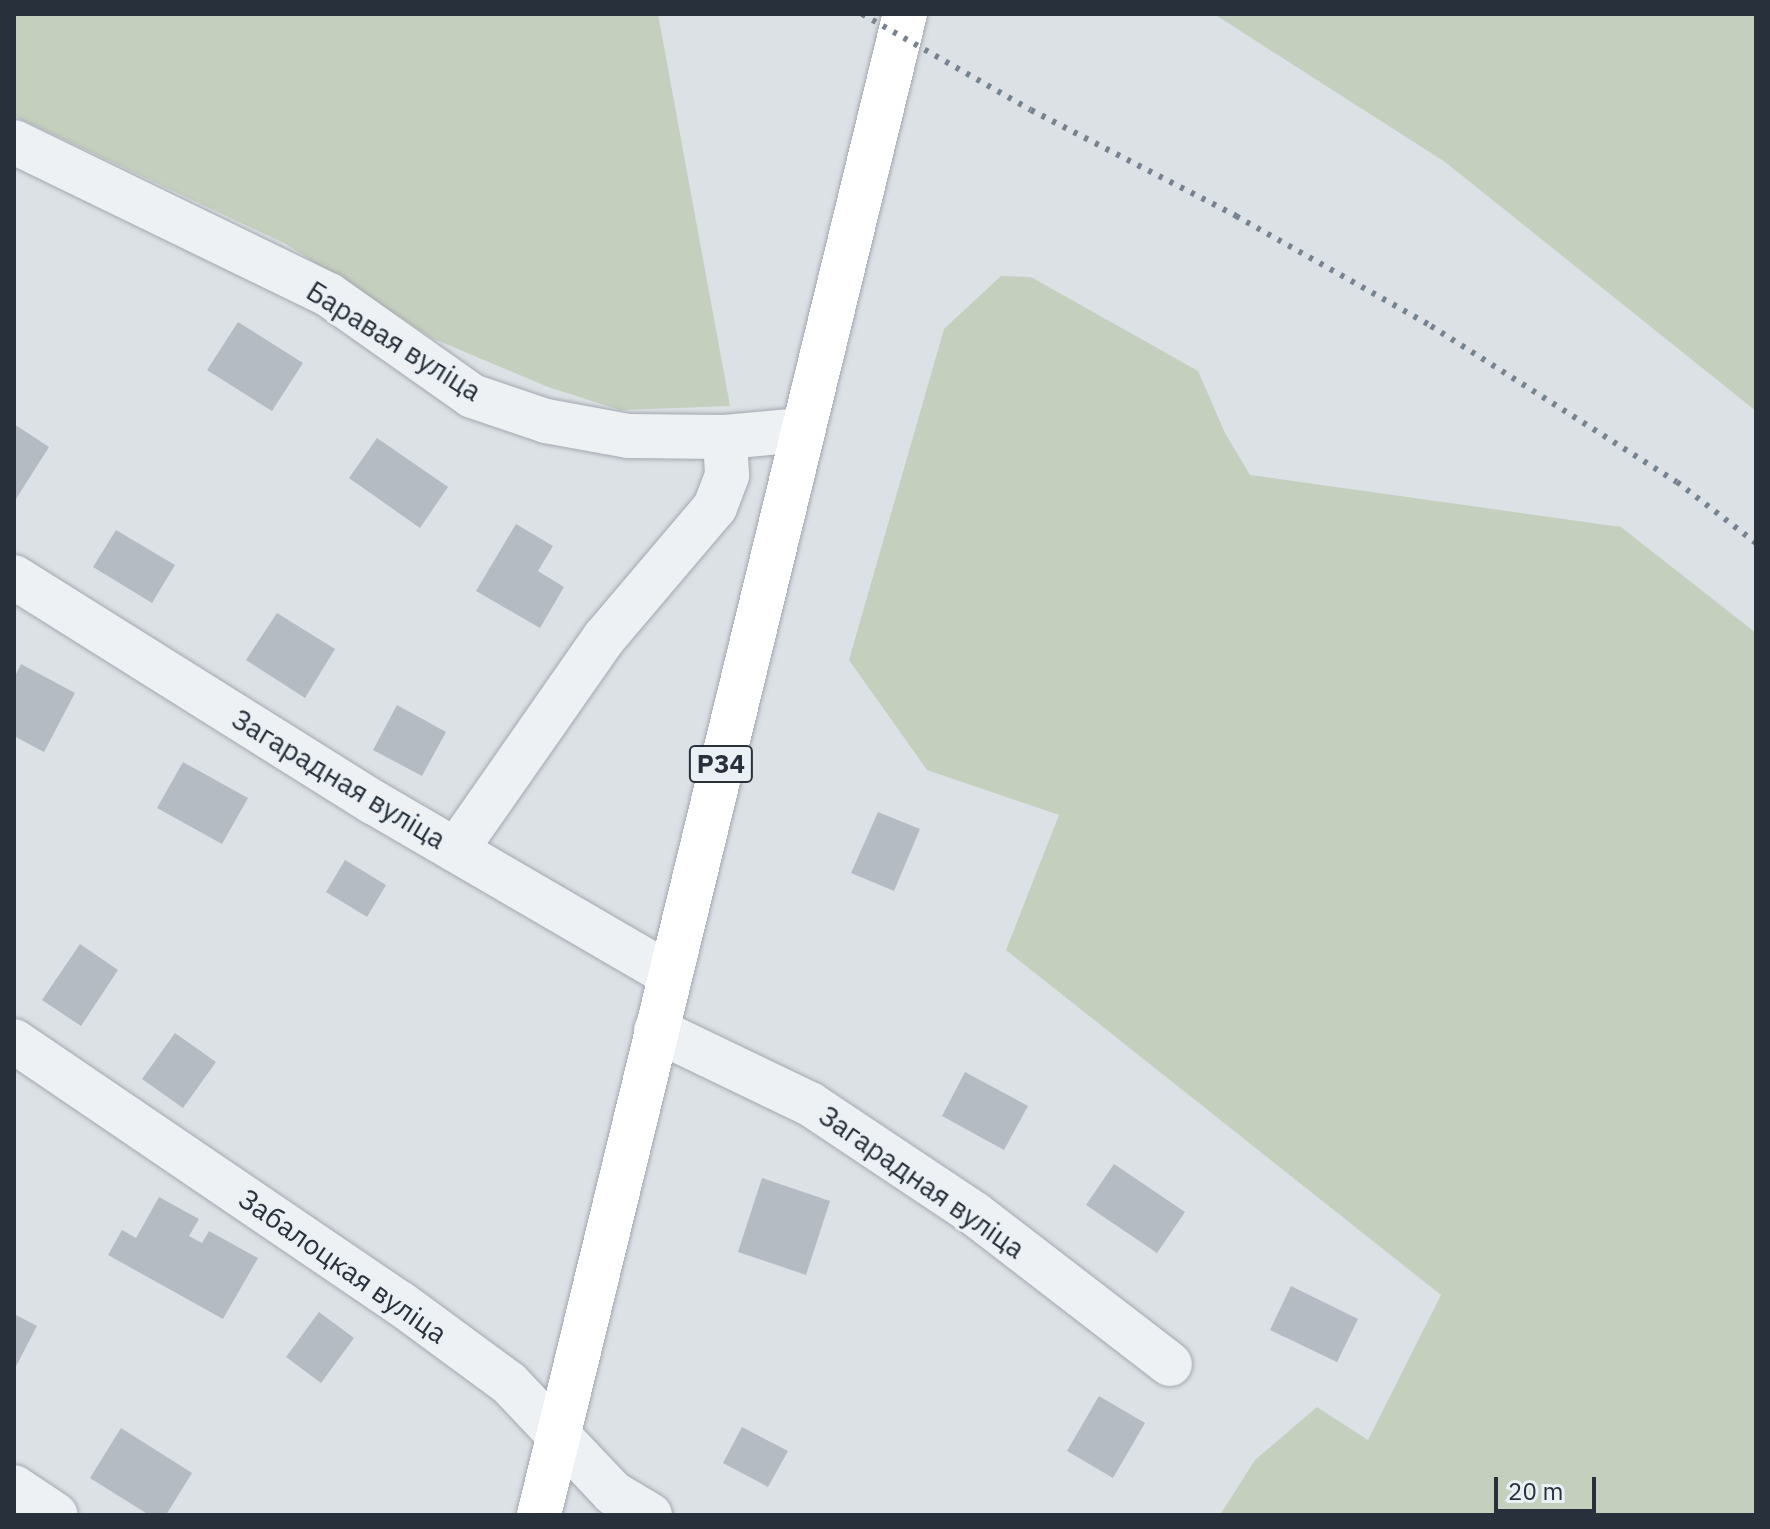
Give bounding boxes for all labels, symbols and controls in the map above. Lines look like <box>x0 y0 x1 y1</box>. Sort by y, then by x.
street label: Баравая вуліца <box>301 274 487 408</box>
street label: Загарадная вуліца <box>226 702 452 856</box>
road number: Р34 <box>687 742 755 786</box>
street label: Загарадная вуліца <box>813 1098 1031 1266</box>
street label: Забалоцкая вуліца <box>233 1182 453 1350</box>
scale bar <box>1498 1461 1600 1511</box>
text: 20 m <box>1508 1475 1563 1507</box>

